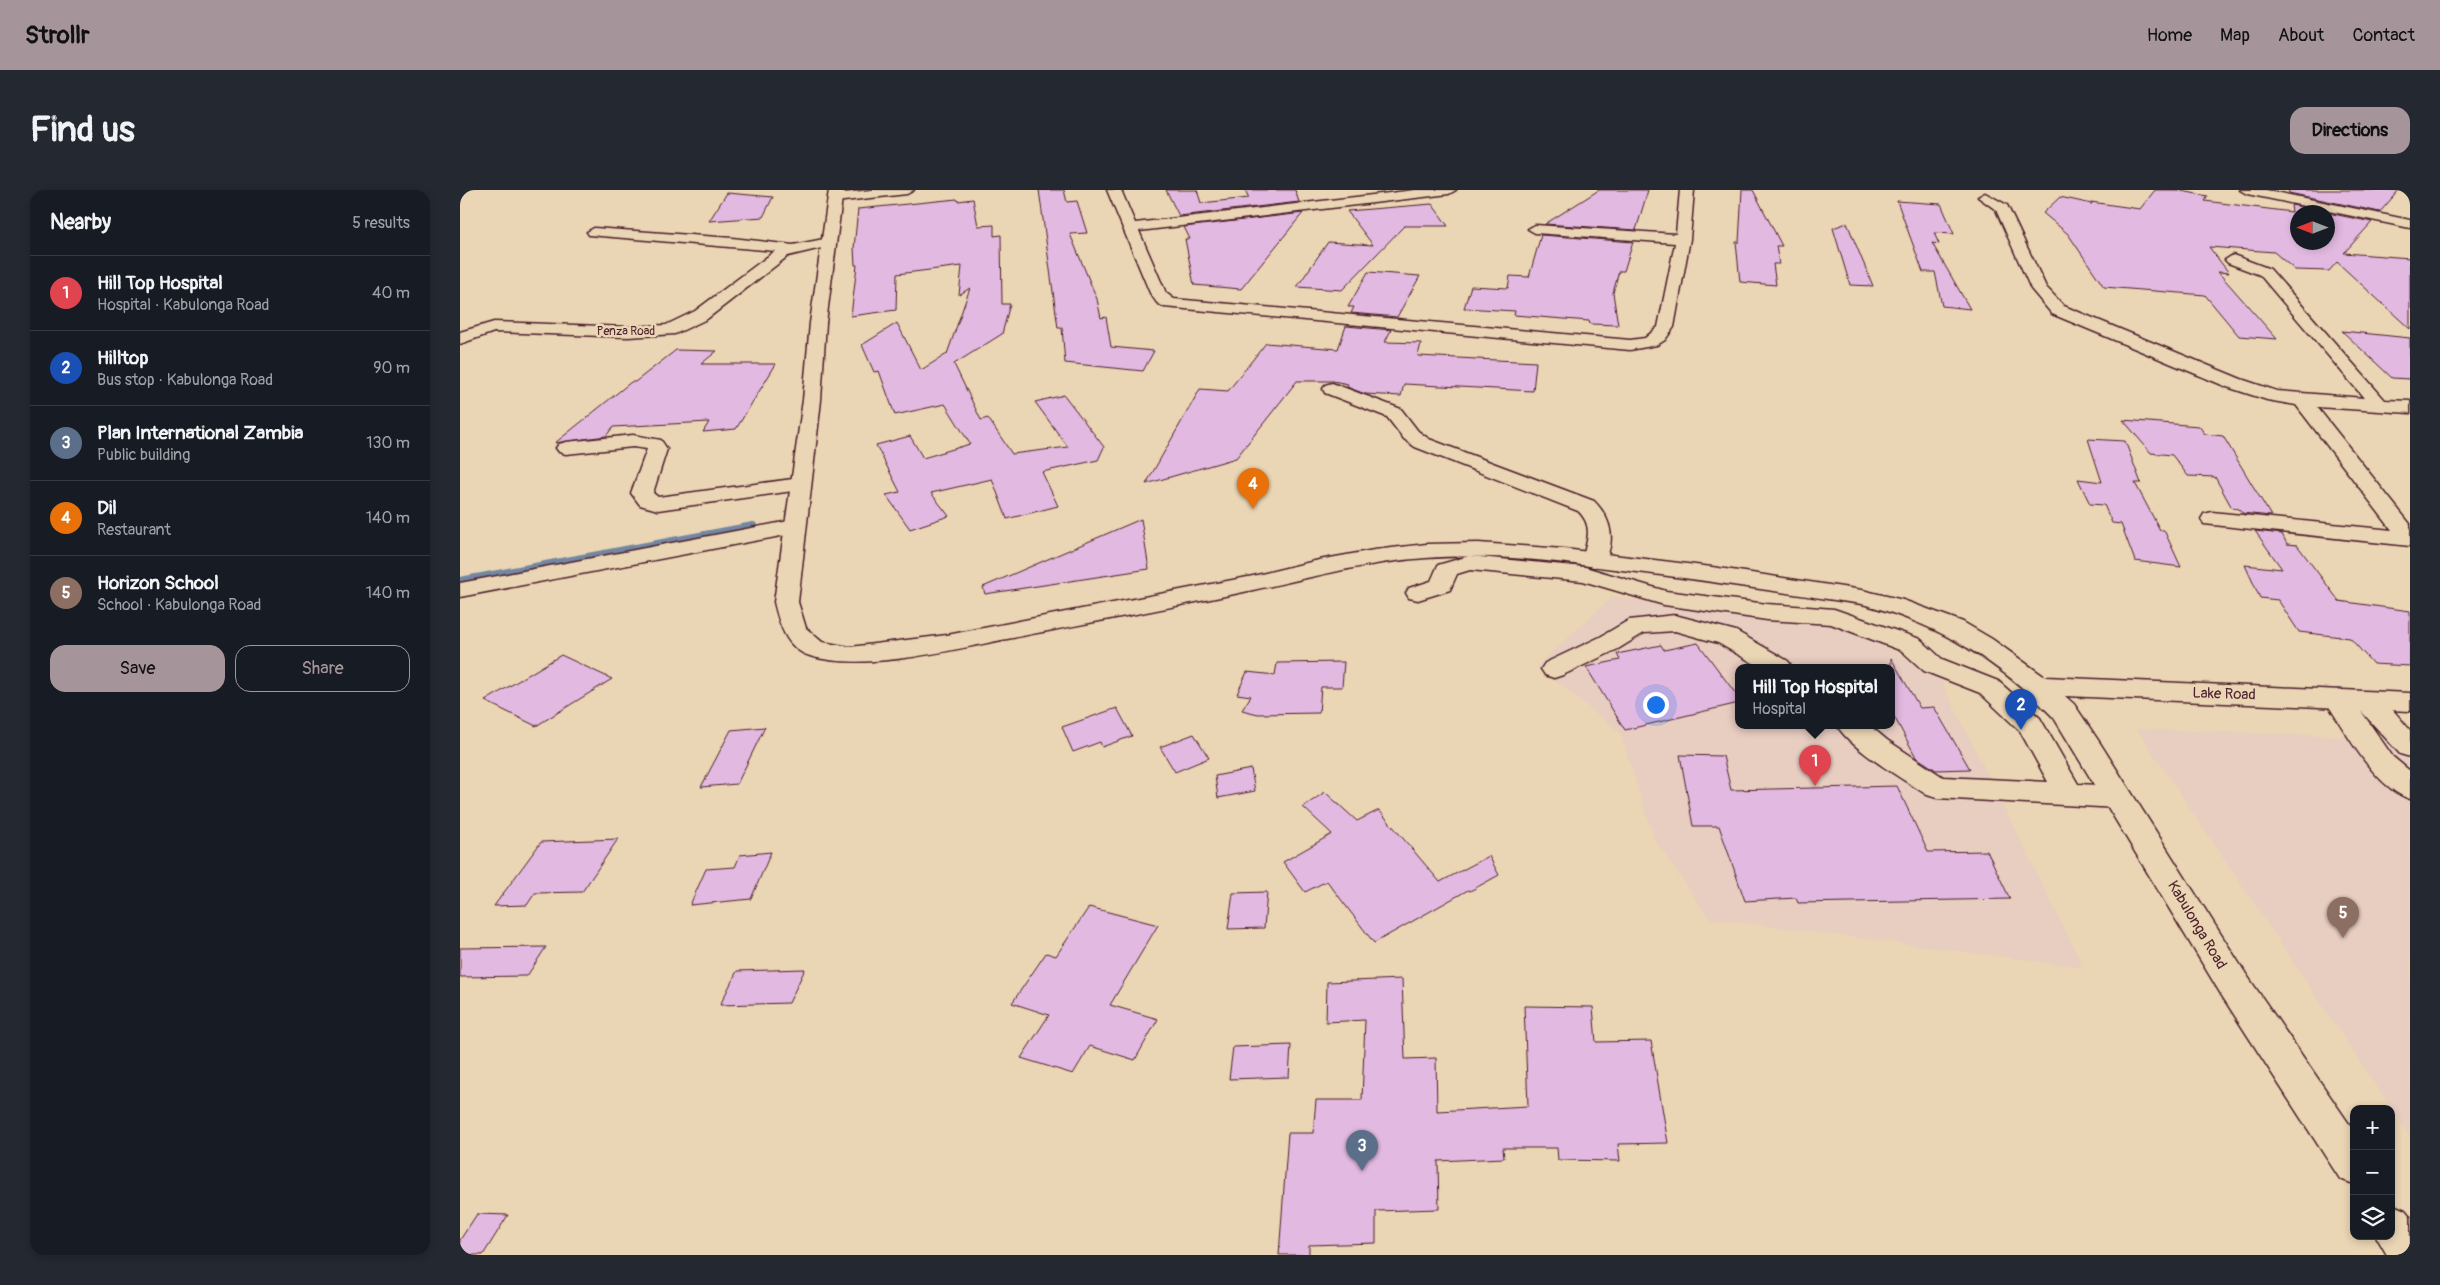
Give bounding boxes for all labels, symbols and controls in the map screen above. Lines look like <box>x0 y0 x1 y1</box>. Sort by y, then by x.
text: Strollr <box>25 21 90 50</box>
text: Home <box>2147 24 2192 47</box>
text: Map <box>2220 24 2250 47</box>
text: About <box>2278 24 2324 47</box>
text: Contact <box>2352 24 2415 47</box>
button: Directions <box>2290 107 2410 154</box>
text: Find us <box>30 108 135 152</box>
north arrow <box>2290 205 2335 250</box>
text: Nearby <box>50 209 111 236</box>
text: 5 results <box>352 213 410 233</box>
text: Hill Top Hospital <box>97 271 223 295</box>
text: 1 <box>63 283 69 303</box>
text: 40 m <box>372 283 410 303</box>
text: Hospital · Kabulonga Road <box>97 295 269 315</box>
street label: Penza Road <box>597 324 655 339</box>
text: Hilltop <box>97 346 148 370</box>
text: 2 <box>62 358 70 378</box>
text: 90 m <box>373 358 410 378</box>
text: Bus stop · Kabulonga Road <box>97 370 273 390</box>
text: Plan International Zambia <box>97 421 303 445</box>
text: 3 <box>62 433 70 453</box>
text: 130 m <box>366 433 410 453</box>
text: Public building <box>97 445 190 465</box>
pin: 4 <box>1237 468 1269 509</box>
text: Dil <box>97 496 117 520</box>
text: 4 <box>61 508 71 528</box>
text: 140 m <box>366 508 410 528</box>
text: Restaurant <box>97 520 171 540</box>
text: Horizon School <box>97 571 219 595</box>
text: 5 <box>62 583 70 603</box>
text: 140 m <box>366 583 410 603</box>
text: School · Kabulonga Road <box>97 595 261 615</box>
button: Save <box>50 645 225 692</box>
button: Share <box>235 645 410 692</box>
popup <box>1735 664 1895 729</box>
text: Hill Top Hospital <box>1752 675 1878 699</box>
street label: Lake Road <box>2192 683 2256 705</box>
pin: 2 <box>2005 689 2037 730</box>
your location <box>1643 692 1669 718</box>
text: Hospital <box>1752 699 1806 719</box>
pin: 1 <box>1799 745 1831 786</box>
street label: Kabulonga Road <box>2163 877 2231 973</box>
pin: 5 <box>2327 897 2359 938</box>
map controls <box>2350 1105 2395 1240</box>
button: + <box>2350 1105 2395 1150</box>
pin: 3 <box>1346 1130 1378 1171</box>
button: − <box>2350 1150 2395 1195</box>
button: layers <box>2350 1195 2395 1240</box>

